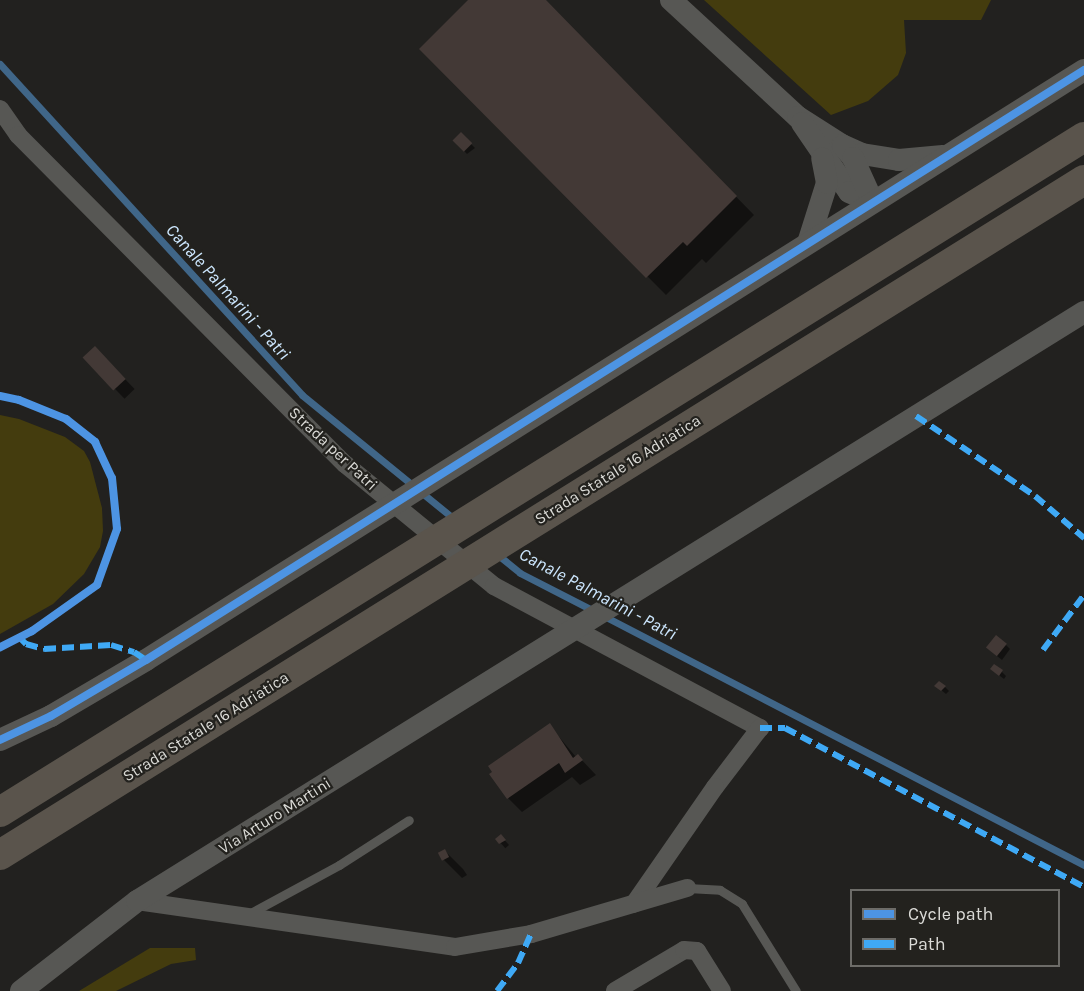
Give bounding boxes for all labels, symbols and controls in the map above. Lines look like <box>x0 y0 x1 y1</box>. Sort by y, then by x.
water label: Canale Palmarini - Patri <box>161 220 295 364</box>
street label: Strada per Patri <box>285 403 381 495</box>
street label: Strada Statale 16 Adriatica <box>531 411 705 529</box>
water label: Canale Palmarini - Patri <box>515 543 681 645</box>
street label: Strada Statale 16 Adriatica <box>119 668 293 786</box>
street label: Via Arturo Martini <box>215 774 335 858</box>
legend <box>850 889 1060 967</box>
text: Cycle path <box>908 903 993 925</box>
text: Path <box>908 933 946 955</box>

